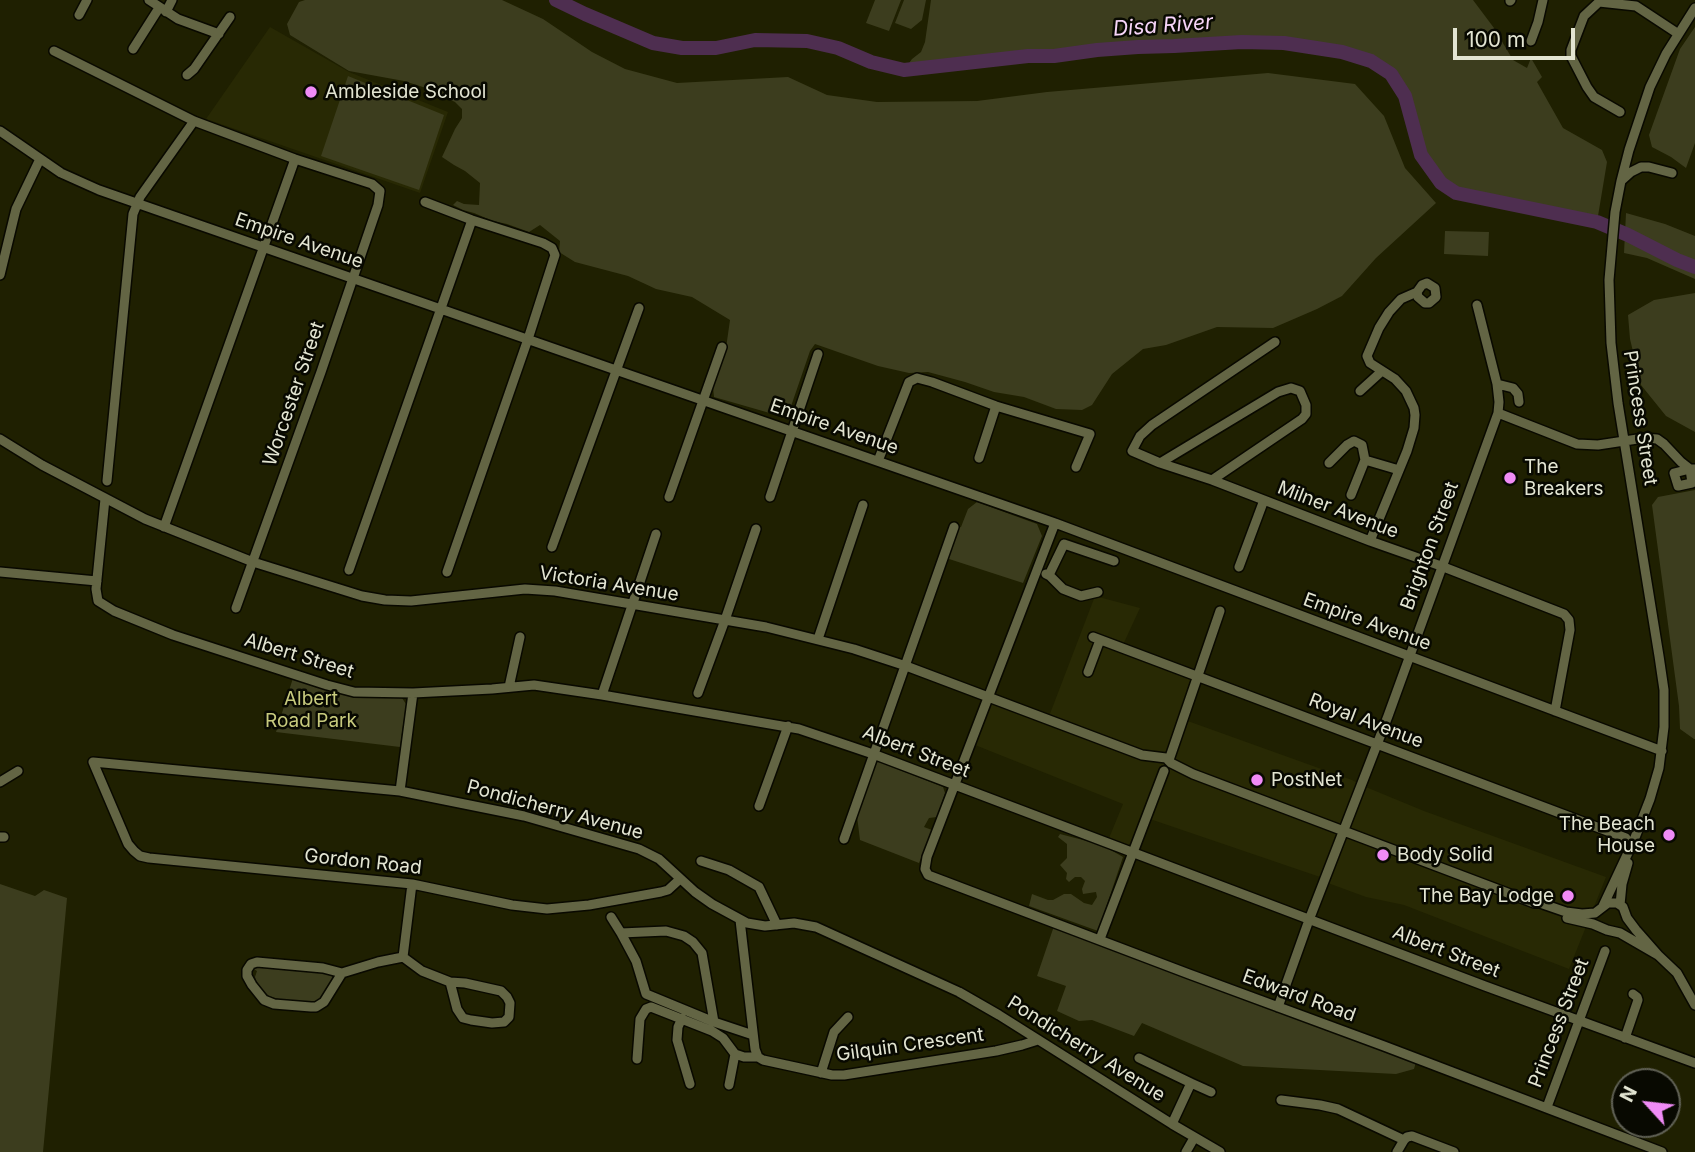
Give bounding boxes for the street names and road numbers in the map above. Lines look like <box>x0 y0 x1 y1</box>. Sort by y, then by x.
street label: Empire Avenue <box>232 208 366 274</box>
street label: Worcester Street <box>259 319 329 469</box>
street label: Princess Street <box>1618 349 1662 487</box>
street label: Empire Avenue <box>767 394 901 460</box>
street label: Milner Avenue <box>1274 476 1402 544</box>
street label: Brighton Street <box>1396 479 1464 613</box>
street label: Victoria Avenue <box>538 562 680 606</box>
street label: Empire Avenue <box>1300 588 1434 656</box>
street label: Albert Street <box>242 629 356 683</box>
street label: Royal Avenue <box>1305 689 1427 753</box>
street label: Albert Street <box>859 721 973 783</box>
street label: Pondicherry Avenue <box>464 775 646 845</box>
street label: Gordon Road <box>303 845 423 879</box>
street label: Albert Street <box>1389 921 1503 983</box>
street label: Princess Street <box>1524 955 1594 1091</box>
street label: Edward Road <box>1239 965 1359 1027</box>
street label: Pondicherry Avenue <box>1003 991 1169 1107</box>
street label: Gilquin Crescent <box>835 1023 985 1067</box>

